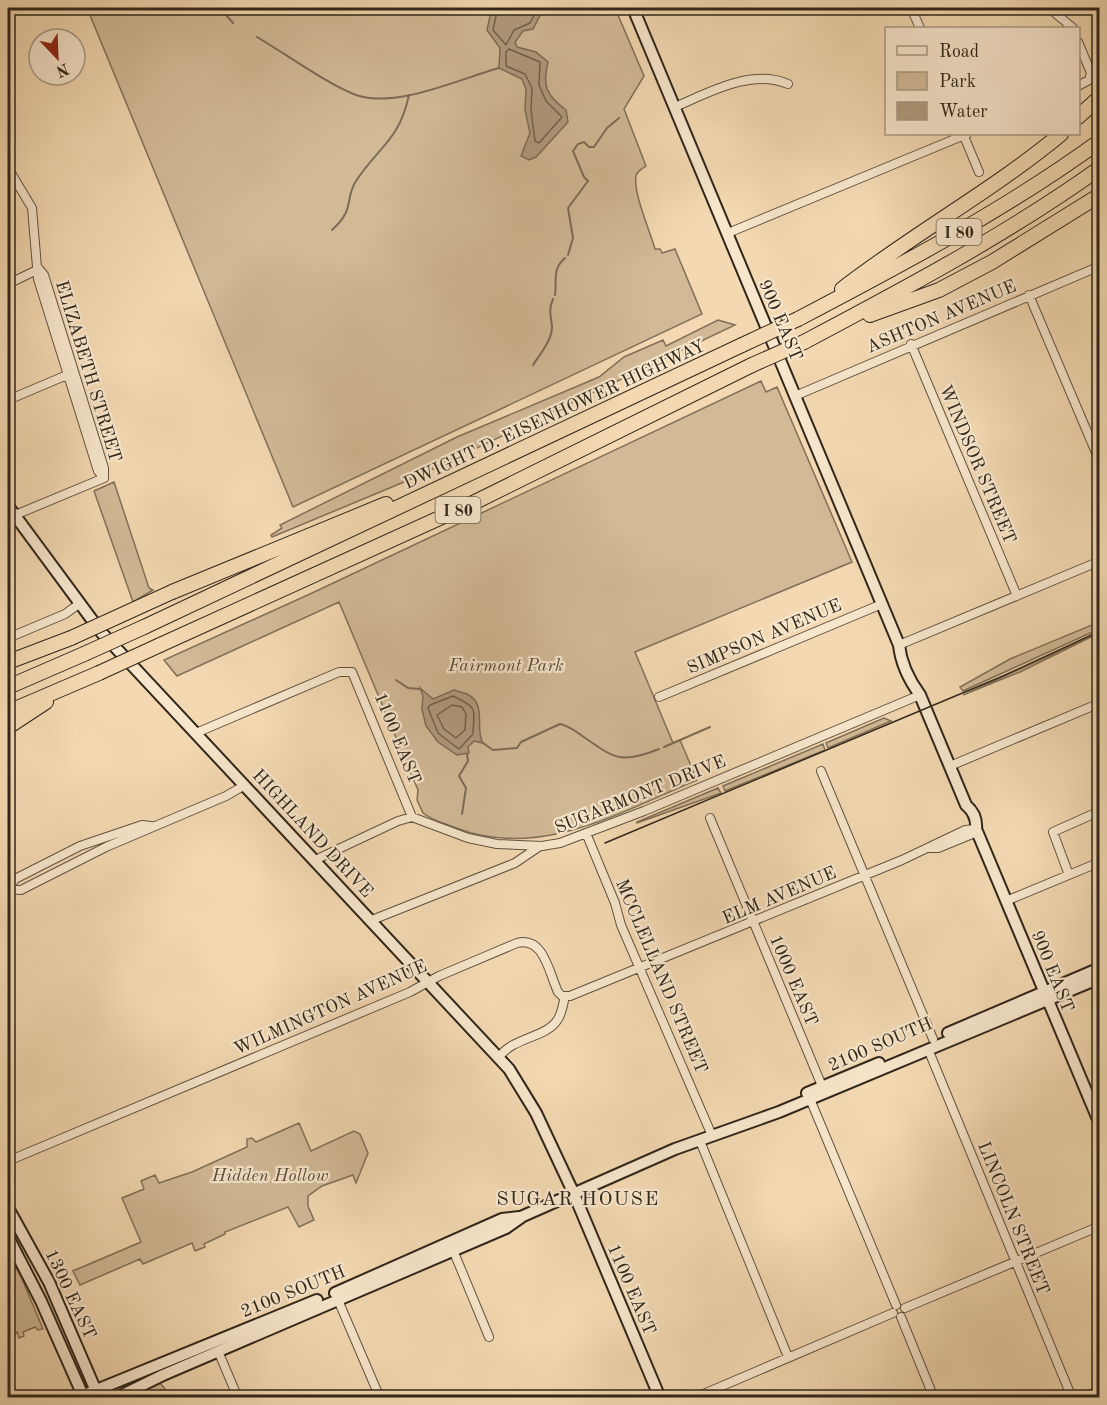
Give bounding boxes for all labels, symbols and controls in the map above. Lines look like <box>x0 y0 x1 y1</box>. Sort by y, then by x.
north arrow <box>27 27 87 87</box>
legend <box>885 27 1080 135</box>
text: Road <box>939 43 979 61</box>
text: N <box>53 59 71 79</box>
text: Park <box>939 73 976 91</box>
text: Water <box>939 103 988 121</box>
road number: I 80 <box>936 219 982 245</box>
street label: 900 EAST <box>755 277 805 364</box>
street label: ASHTON AVENUE <box>864 277 1019 357</box>
street label: ELIZABETH STREET <box>52 278 124 464</box>
street label: DWIGHT D. EISENHOWER HIGHWAY <box>401 337 708 493</box>
street label: WINDSOR STREET <box>935 382 1019 546</box>
road number: I 80 <box>436 497 480 523</box>
street label: SIMPSON AVENUE <box>685 596 844 678</box>
park label: Fairmont Park <box>447 657 564 675</box>
street label: 1100 EAST <box>371 690 424 787</box>
street label: SUGARMONT DRIVE <box>552 752 729 838</box>
street label: HIGHLAND DRIVE <box>249 766 376 901</box>
street label: ELM AVENUE <box>720 864 839 928</box>
street label: MCCLELLAND STREET <box>612 877 710 1076</box>
street label: 900 EAST <box>1028 928 1077 1015</box>
street label: 1000 EAST <box>766 932 820 1029</box>
street label: WILMINGTON AVENUE <box>231 957 430 1059</box>
street label: 2100 SOUTH <box>826 1015 935 1075</box>
street label: LINCOLN STREET <box>974 1139 1052 1297</box>
park label: Hidden Hollow <box>211 1167 328 1185</box>
district label: SUGAR HOUSE <box>496 1190 660 1210</box>
street label: 1100 EAST <box>604 1241 658 1338</box>
street label: 1300 EAST <box>41 1247 99 1342</box>
street label: 2100 SOUTH <box>238 1263 348 1321</box>

